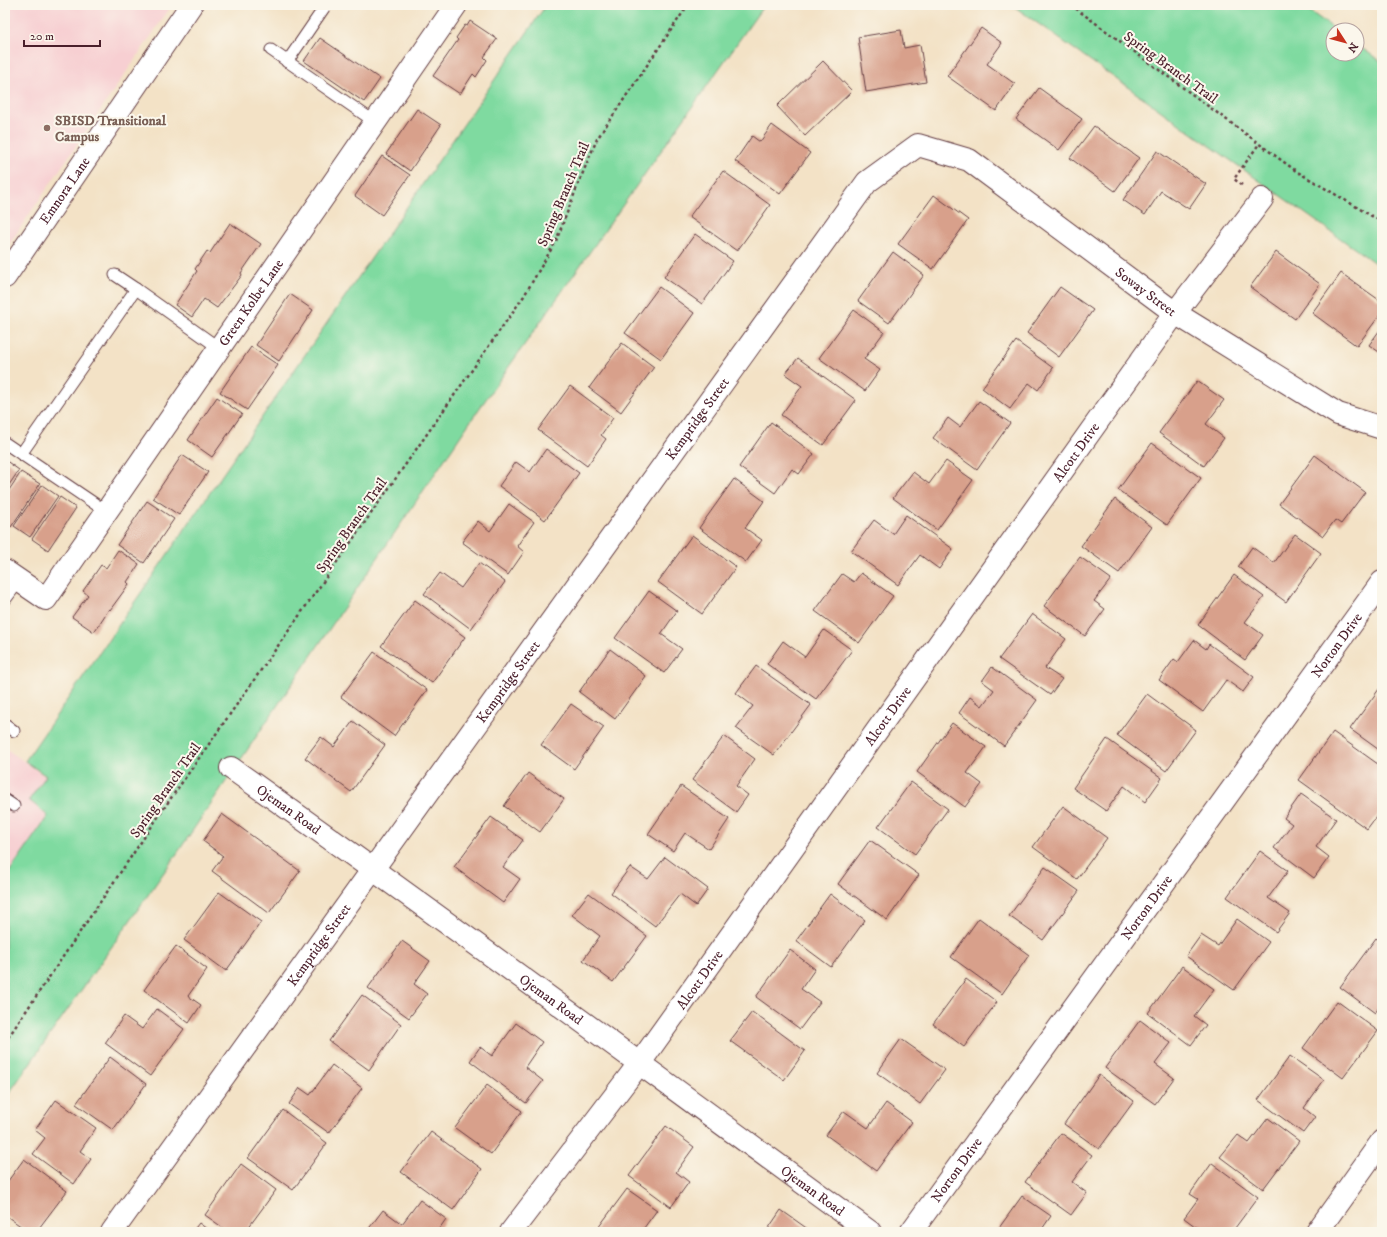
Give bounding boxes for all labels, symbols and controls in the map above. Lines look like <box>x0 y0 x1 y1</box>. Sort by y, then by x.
scale bar <box>24 22 100 48</box>
north arrow <box>1325 22 1365 62</box>
street label: Spring Branch Trail <box>1120 28 1222 108</box>
text: 20 m <box>30 29 54 44</box>
text: N <box>1344 40 1361 55</box>
place label: SBISD Transitional Campus <box>55 112 167 146</box>
marker: SBISD Transitional Campus <box>42 123 52 133</box>
street label: Spring Branch Trail <box>534 139 594 249</box>
street label: Emnora Lane <box>36 154 95 228</box>
street label: Green Kolbe Lane <box>215 256 288 350</box>
street label: Soway Street <box>1111 264 1180 321</box>
street label: Kempridge Street <box>662 374 734 464</box>
street label: Alcott Drive <box>1049 419 1104 486</box>
street label: Spring Branch Trail <box>312 474 392 577</box>
street label: Norton Drive <box>1308 609 1367 682</box>
street label: Kempridge Street <box>473 637 545 727</box>
street label: Alcott Drive <box>861 683 916 750</box>
street label: Spring Branch Trail <box>126 739 206 842</box>
street label: Ojeman Road <box>253 781 324 839</box>
street label: Norton Drive <box>1118 872 1177 944</box>
street label: Kempridge Street <box>284 900 356 990</box>
street label: Alcott Drive <box>673 947 728 1013</box>
street label: Ojeman Road <box>515 970 586 1029</box>
street label: Norton Drive <box>927 1134 987 1206</box>
street label: Ojeman Road <box>777 1162 848 1221</box>

